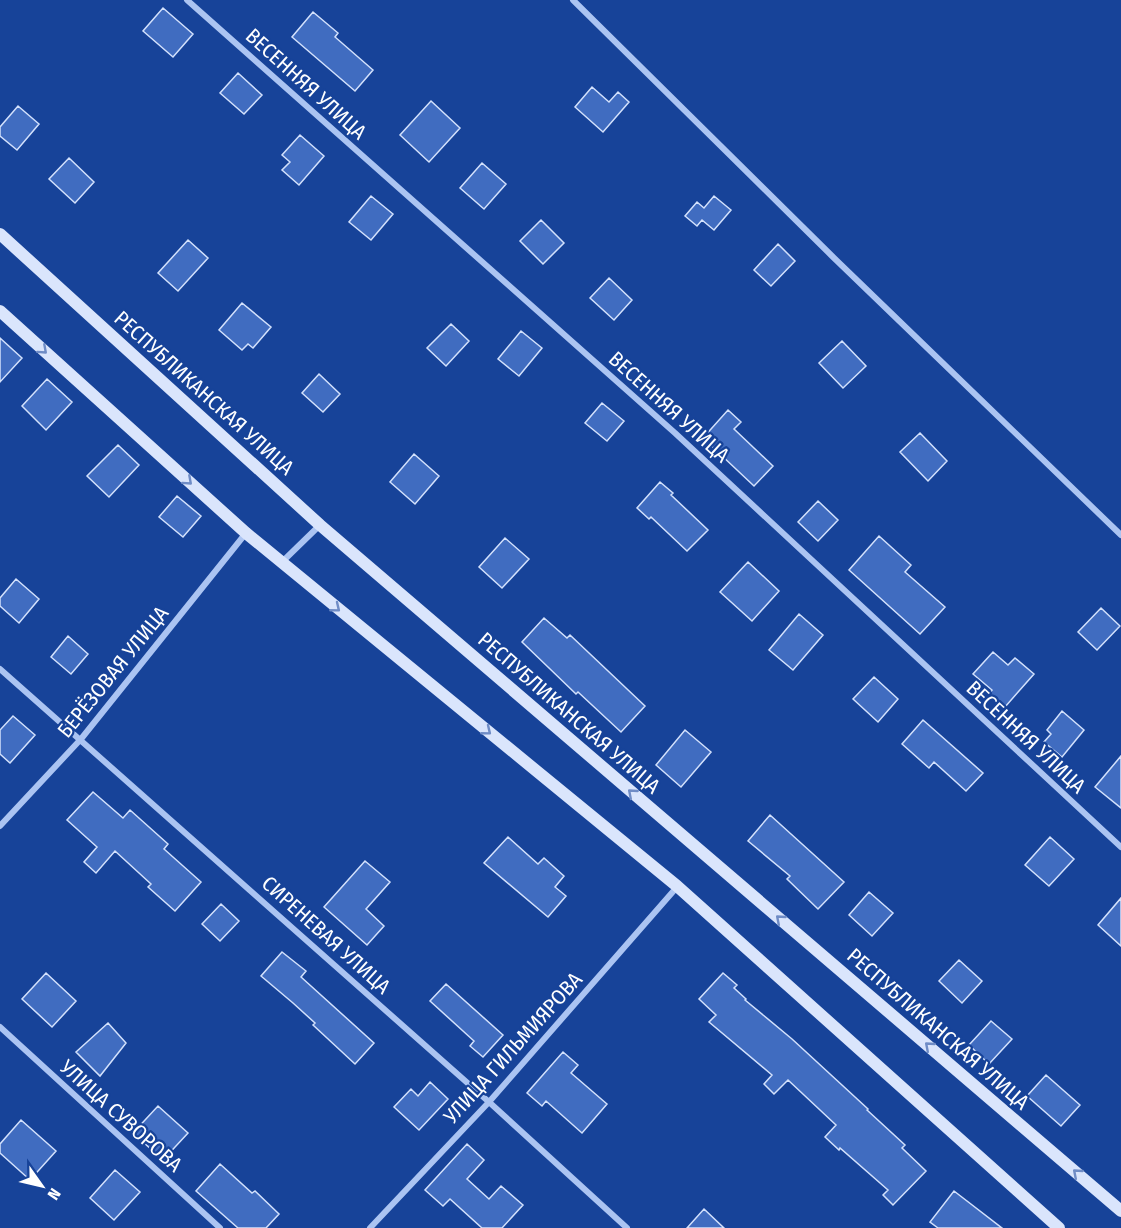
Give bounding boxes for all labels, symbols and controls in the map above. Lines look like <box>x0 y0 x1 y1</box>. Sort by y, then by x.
street label: ВЕСЕННЯЯ УЛИЦА <box>240 23 372 145</box>
street label: РЕСПУБЛИКАНСКАЯ УЛИЦА <box>109 305 299 481</box>
one-way arrow <box>37 343 47 354</box>
street label: ВЕСЕННЯЯ УЛИЦА <box>603 346 735 468</box>
one-way arrow <box>181 474 192 485</box>
one-way arrow <box>329 600 340 611</box>
street label: БЕРЁЗОВАЯ УЛИЦА <box>52 601 174 743</box>
street label: РЕСПУБЛИКАНСКАЯ УЛИЦА <box>473 627 665 799</box>
street label: ВЕСЕННЯЯ УЛИЦА <box>961 675 1091 799</box>
one-way arrow <box>480 724 491 735</box>
one-way arrow <box>628 789 639 800</box>
street label: СИРЕНЕВАЯ УЛИЦА <box>256 870 396 1000</box>
one-way arrow <box>776 916 787 927</box>
street label: РЕСПУБЛИКАНСКАЯ УЛИЦА <box>842 943 1034 1115</box>
street label: УЛИЦА ГИЛЬМИЯРОВА <box>437 967 588 1130</box>
one-way arrow <box>925 1042 935 1053</box>
street label: УЛИЦА СУВОРОВА <box>54 1054 187 1178</box>
north arrow <box>12 1156 72 1216</box>
one-way arrow <box>1073 1169 1084 1180</box>
text: N <box>43 1185 65 1203</box>

